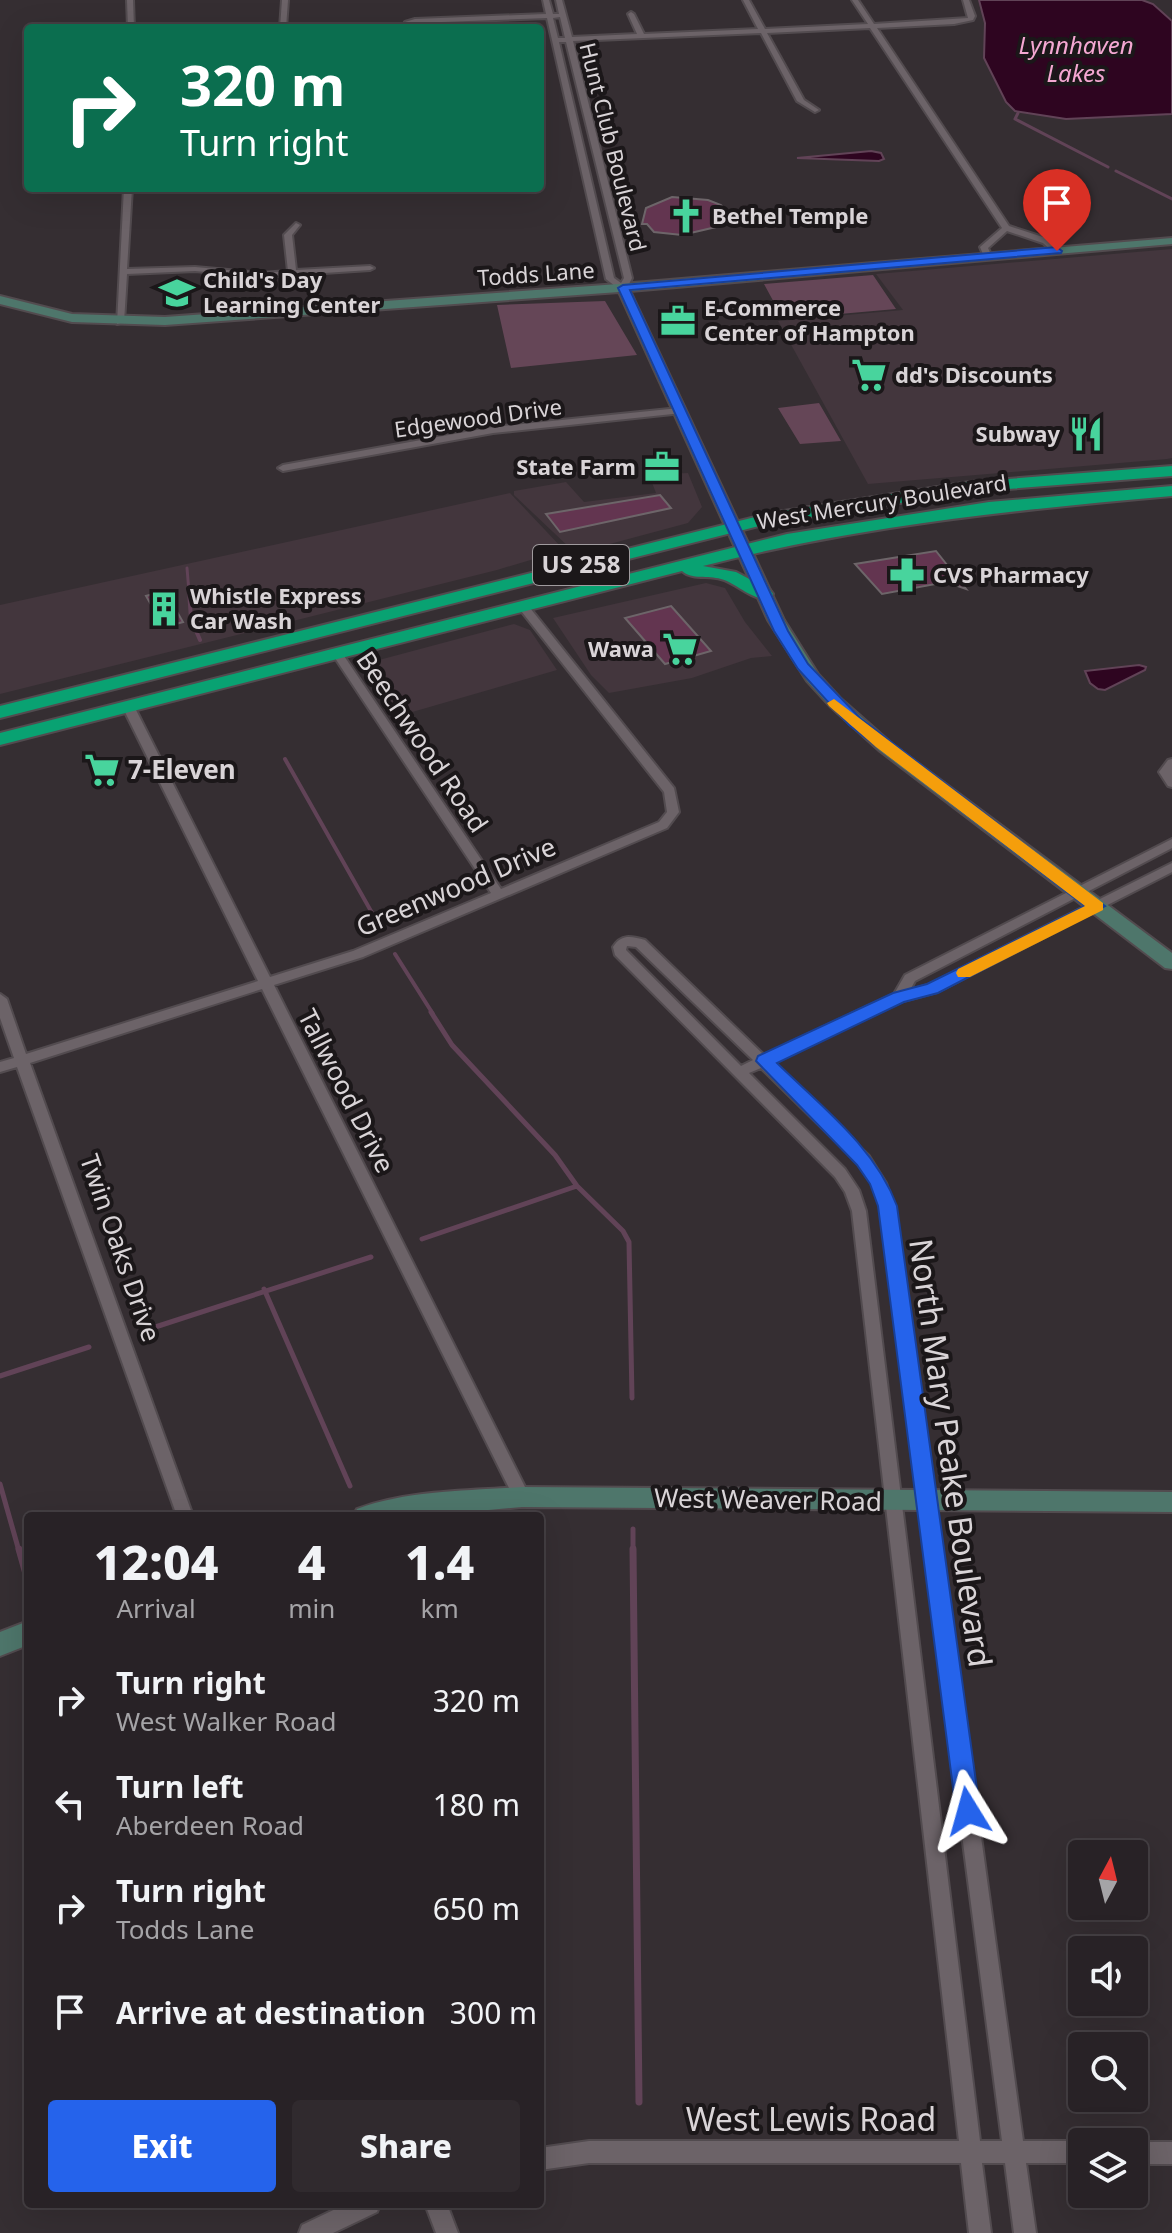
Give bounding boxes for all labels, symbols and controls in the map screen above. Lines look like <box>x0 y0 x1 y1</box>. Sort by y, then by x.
water label: Lynnhaven Lakes <box>1018 28 1134 89</box>
street label: Hunt Club Boulevard <box>574 39 654 254</box>
text: 320 m <box>180 46 345 122</box>
icon: right <box>48 56 152 160</box>
text: Turn right <box>180 118 348 167</box>
pin <box>1023 169 1091 251</box>
icon: arrive <box>1035 181 1079 225</box>
church icon: Bethel Temple <box>667 197 705 235</box>
place label: Bethel Temple <box>712 200 868 230</box>
street label: Todds Lane <box>476 254 595 292</box>
place label: Child's Day Learning Center <box>203 264 380 319</box>
school or university icon: Child's Day Learning Center <box>158 274 196 312</box>
place label: E-Commerce Center of Hampton <box>704 292 915 347</box>
office icon: E-Commerce Center of Hampton <box>659 302 697 340</box>
supermarket icon: dd's Discounts <box>850 356 888 394</box>
place label: dd's Discounts <box>895 359 1053 389</box>
street label: Edgewood Drive <box>392 390 564 444</box>
restaurant icon: Subway <box>1067 415 1105 453</box>
place label: Subway <box>976 418 1060 448</box>
office icon: State Farm <box>643 448 681 486</box>
place label: State Farm <box>516 451 636 481</box>
street label: West Mercury Boulevard <box>755 466 1009 536</box>
road number: US 258 <box>533 545 629 585</box>
pharmacy icon: CVS Pharmacy <box>888 556 926 594</box>
place label: CVS Pharmacy <box>933 559 1089 589</box>
place label: Whistle Express Car Wash <box>190 580 362 635</box>
building icon: Whistle Express Car Wash <box>145 590 183 628</box>
supermarket icon: Wawa <box>661 630 699 668</box>
place label: Wawa <box>588 633 654 663</box>
street label: Beechwood Road <box>349 644 497 839</box>
supermarket icon: 7-Eleven <box>83 751 121 789</box>
place label: 7-Eleven <box>128 751 236 787</box>
street label: Greenwood Drive <box>350 828 561 944</box>
street label: Tallwood Drive <box>290 1002 404 1179</box>
street label: Twin Oaks Drive <box>72 1149 170 1346</box>
street label: North Mary Peake Boulevard <box>900 1236 1003 1670</box>
street label: West Weaver Road <box>654 1479 882 1519</box>
text: 12:04 <box>94 1529 218 1594</box>
text: 4 <box>298 1529 326 1594</box>
text: 1.4 <box>405 1529 474 1594</box>
text: Arrival <box>116 1590 196 1626</box>
text: min <box>288 1590 335 1626</box>
text: km <box>421 1590 459 1626</box>
text: Turn right <box>116 1662 266 1703</box>
icon: right <box>48 1678 92 1722</box>
text: 320 m <box>433 1680 520 1721</box>
text: West Walker Road <box>116 1703 336 1739</box>
text: Turn left <box>116 1766 244 1807</box>
position arrow <box>926 1769 1010 1853</box>
icon: left <box>48 1782 92 1826</box>
text: 180 m <box>433 1784 520 1825</box>
text: Aberdeen Road <box>116 1807 304 1843</box>
north arrow <box>1068 1840 1148 1920</box>
map controls <box>1068 1840 1148 2208</box>
text: Turn right <box>116 1870 266 1911</box>
icon: right <box>48 1886 92 1930</box>
text: 650 m <box>433 1888 520 1929</box>
text: Todds Lane <box>116 1911 255 1947</box>
button: sound <box>1068 1936 1148 2016</box>
icon: arrive <box>48 1990 92 2034</box>
text: Arrive at destination <box>116 1992 426 2033</box>
text: 300 m <box>450 1992 537 2033</box>
button: search <box>1068 2032 1148 2112</box>
street label: West Lewis Road <box>686 2097 936 2140</box>
button: Exit <box>48 2100 276 2192</box>
button: Share <box>292 2100 520 2192</box>
button: layers <box>1068 2128 1148 2208</box>

